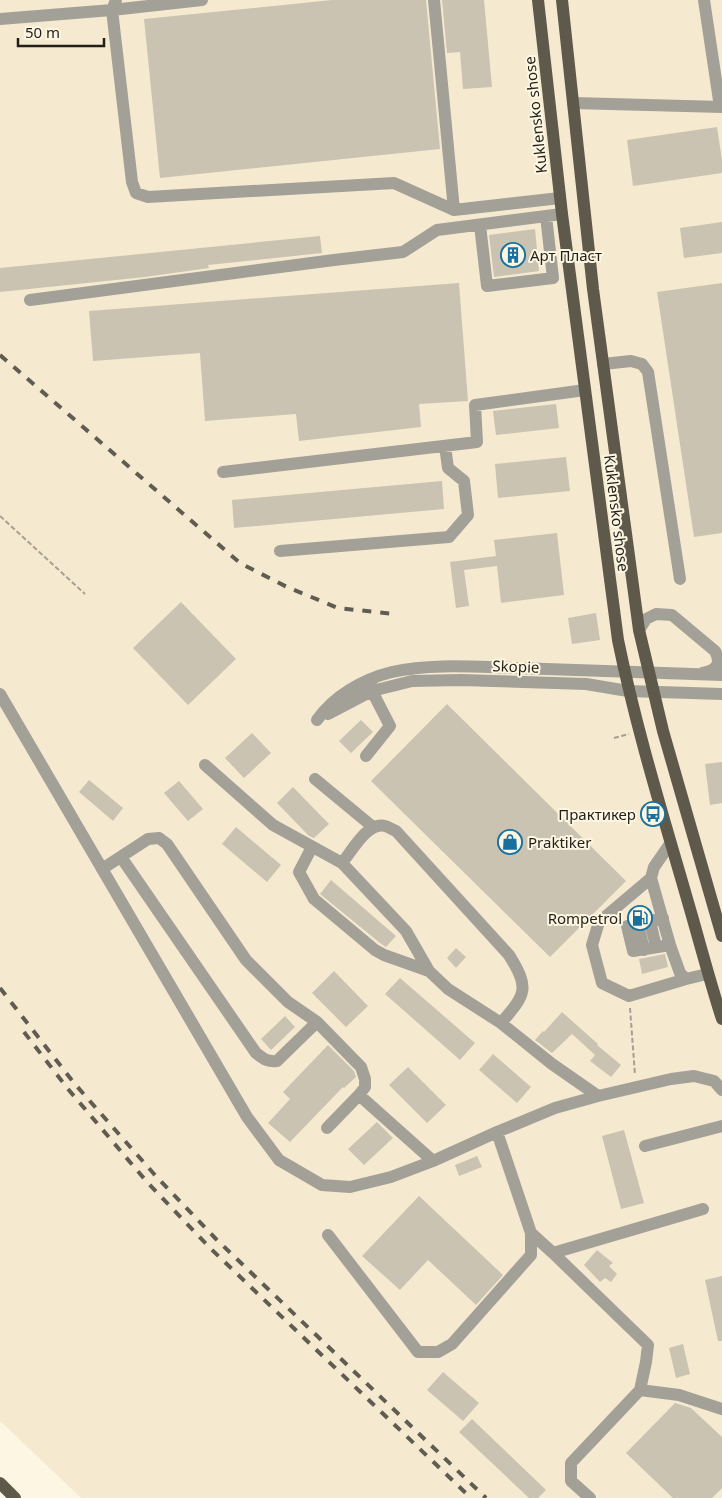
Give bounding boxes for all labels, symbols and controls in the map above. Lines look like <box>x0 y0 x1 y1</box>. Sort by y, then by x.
scale bar <box>18 15 104 47</box>
text: 50 m <box>25 22 60 42</box>
street label: Kuklensko shose <box>519 56 551 174</box>
building icon: Арт Пласт <box>500 242 526 268</box>
place label: Арт Пласт <box>530 245 602 265</box>
street label: Kuklensko shose <box>600 453 634 573</box>
street label: Skopie <box>492 655 540 677</box>
bus stop icon: Практикер <box>640 801 666 827</box>
place label: Практикер <box>558 804 636 824</box>
shop icon: Praktiker <box>497 829 523 855</box>
place label: Praktiker <box>528 832 591 852</box>
fuel station icon: Rompetrol <box>627 905 653 931</box>
place label: Rompetrol <box>548 908 622 928</box>

